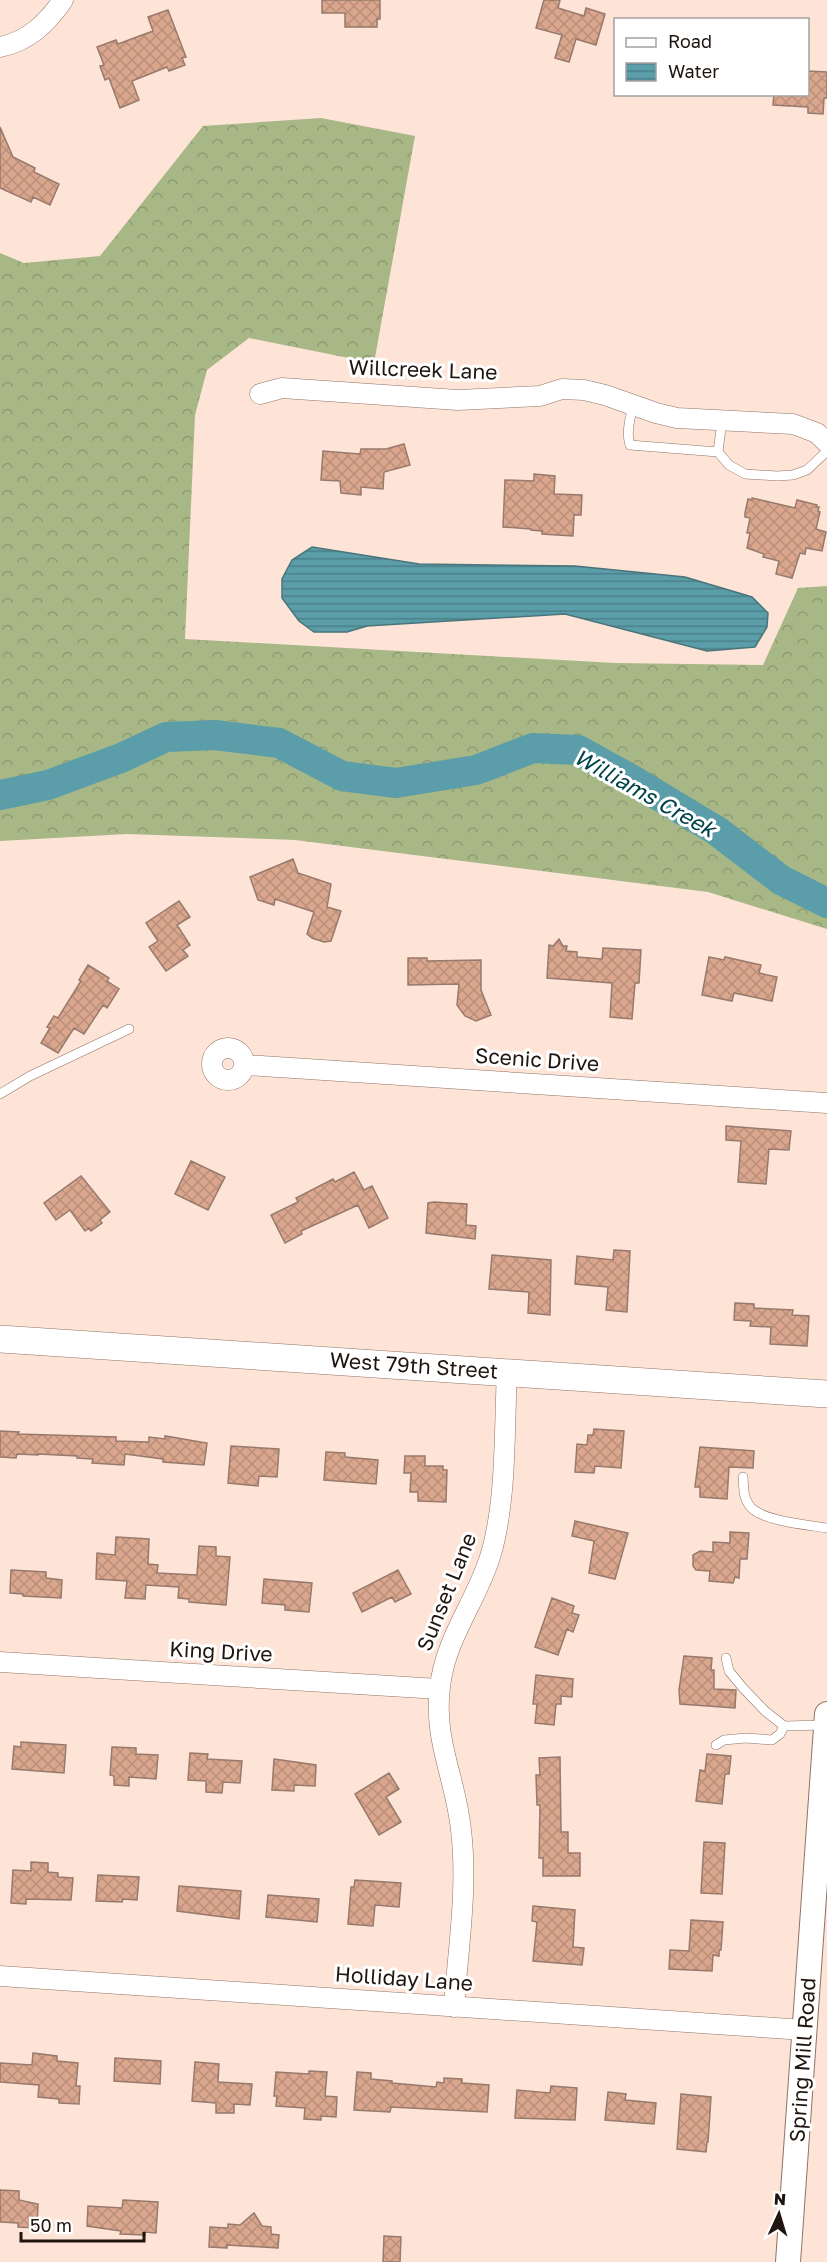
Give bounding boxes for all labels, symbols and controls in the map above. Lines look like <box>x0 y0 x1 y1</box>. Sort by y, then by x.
legend <box>614 18 809 96</box>
text: Road <box>668 30 712 52</box>
text: Water <box>668 60 719 82</box>
street label: Willcreek Lane <box>348 353 498 385</box>
water label: Williams Creek <box>570 743 723 844</box>
street label: Scenic Drive <box>474 1042 600 1076</box>
street label: West 79th Street <box>329 1346 499 1384</box>
street label: Sunset Lane <box>411 1529 482 1655</box>
street label: King Drive <box>169 1635 273 1667</box>
street label: Holliday Lane <box>334 1960 474 1996</box>
street label: Spring Mill Road <box>783 1977 821 2143</box>
north arrow <box>749 2184 809 2244</box>
text: N <box>773 2189 787 2209</box>
scale bar <box>21 2205 144 2243</box>
text: 50 m <box>30 2214 72 2236</box>

